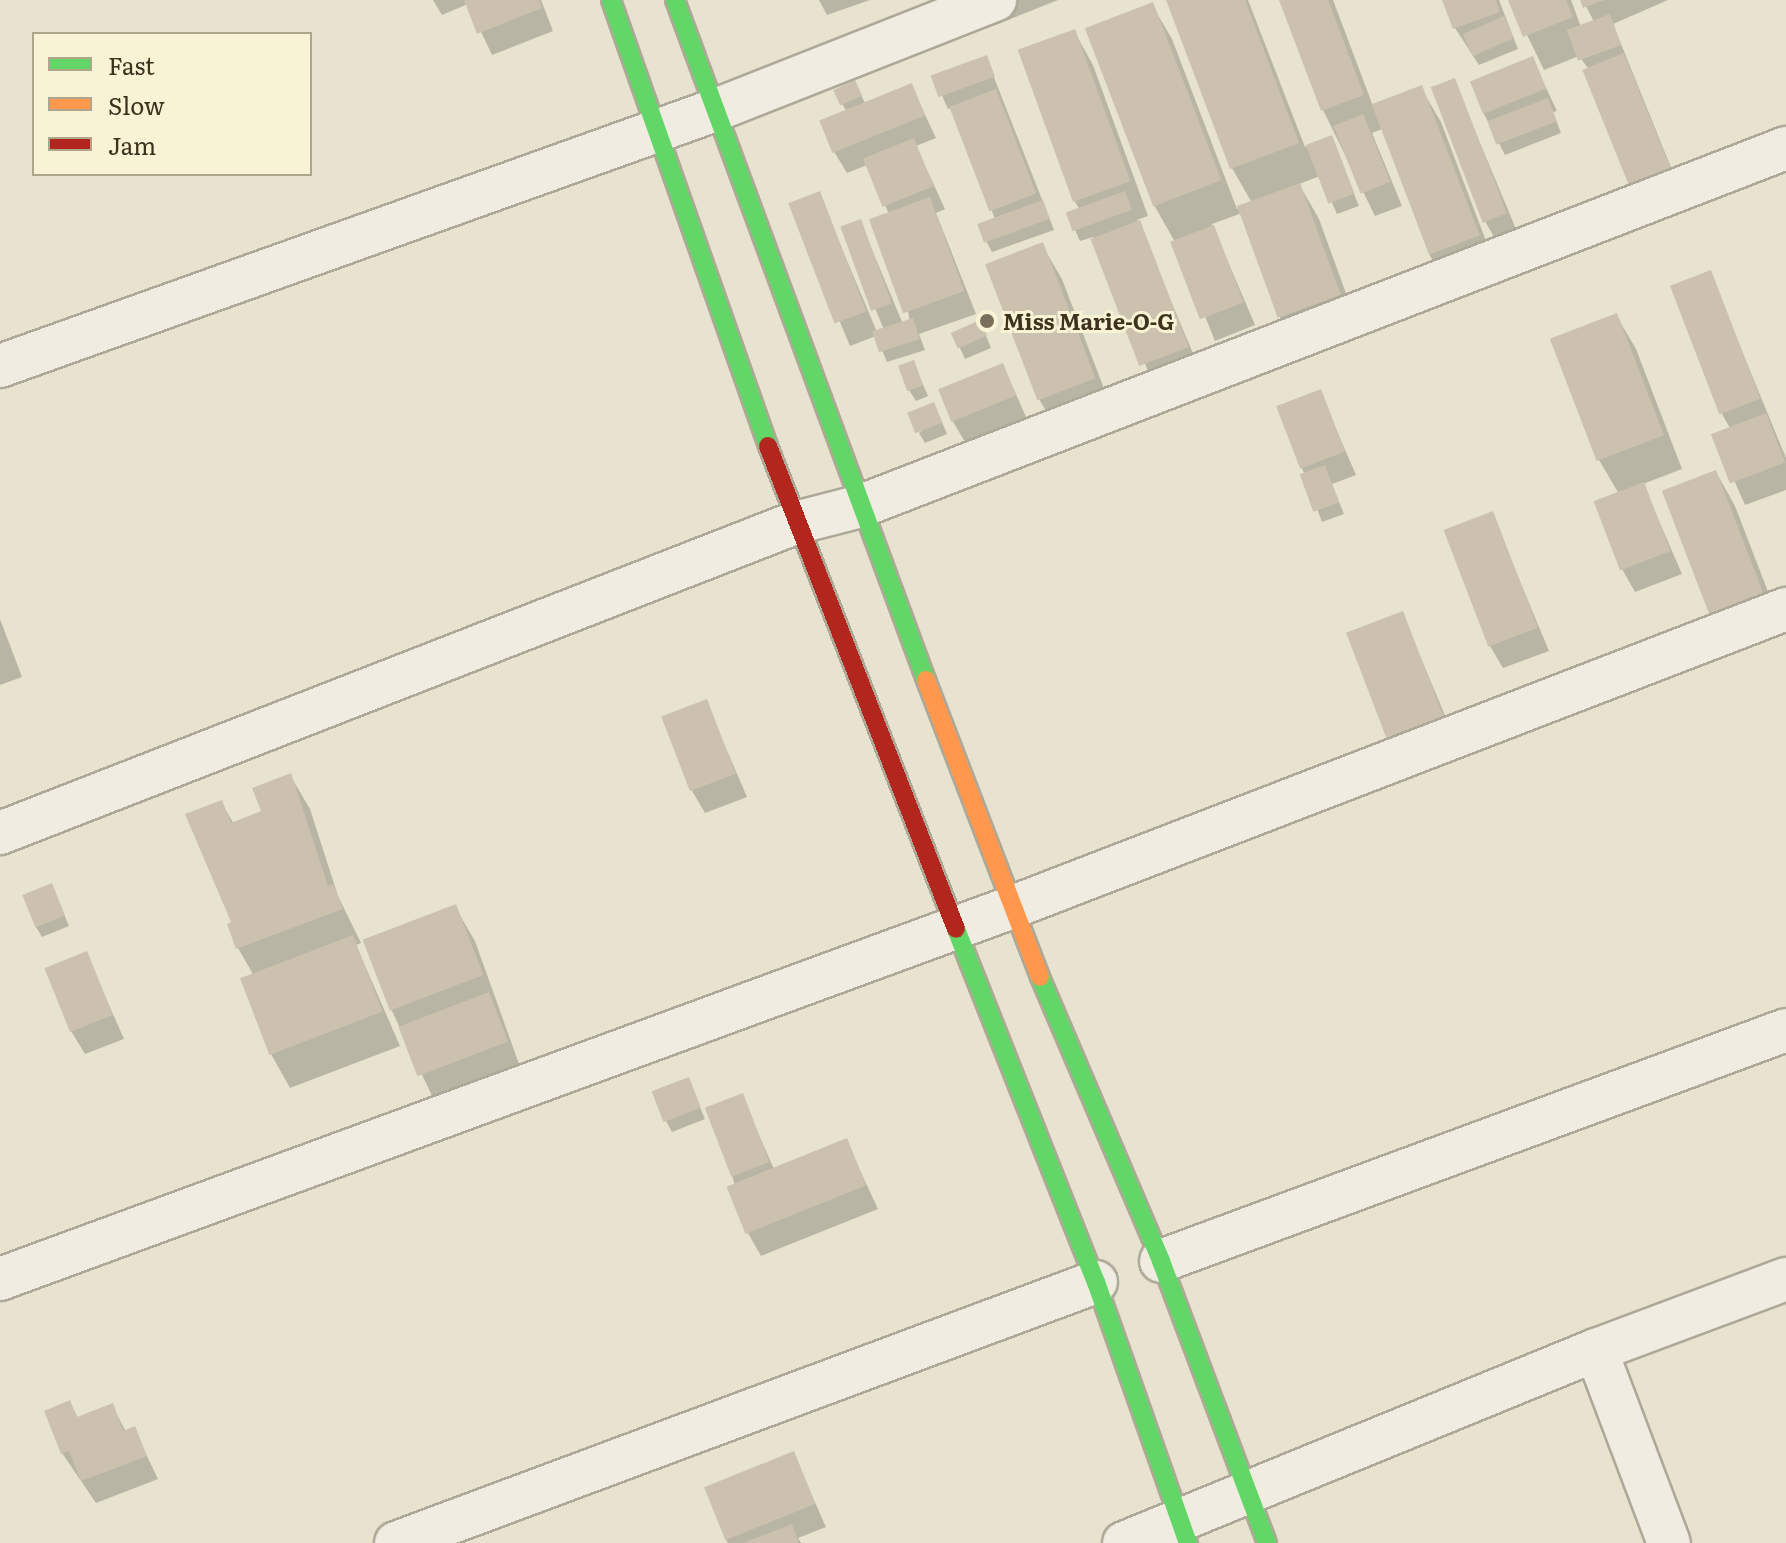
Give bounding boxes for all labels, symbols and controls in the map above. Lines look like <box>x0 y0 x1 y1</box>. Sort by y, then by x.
legend <box>32 32 312 176</box>
text: Fast <box>108 47 155 82</box>
text: Slow <box>108 87 165 122</box>
text: Jam <box>108 127 156 162</box>
place label: Miss Marie-O-G <box>1003 308 1174 334</box>
marker: Miss Marie-O-G <box>978 312 996 330</box>

